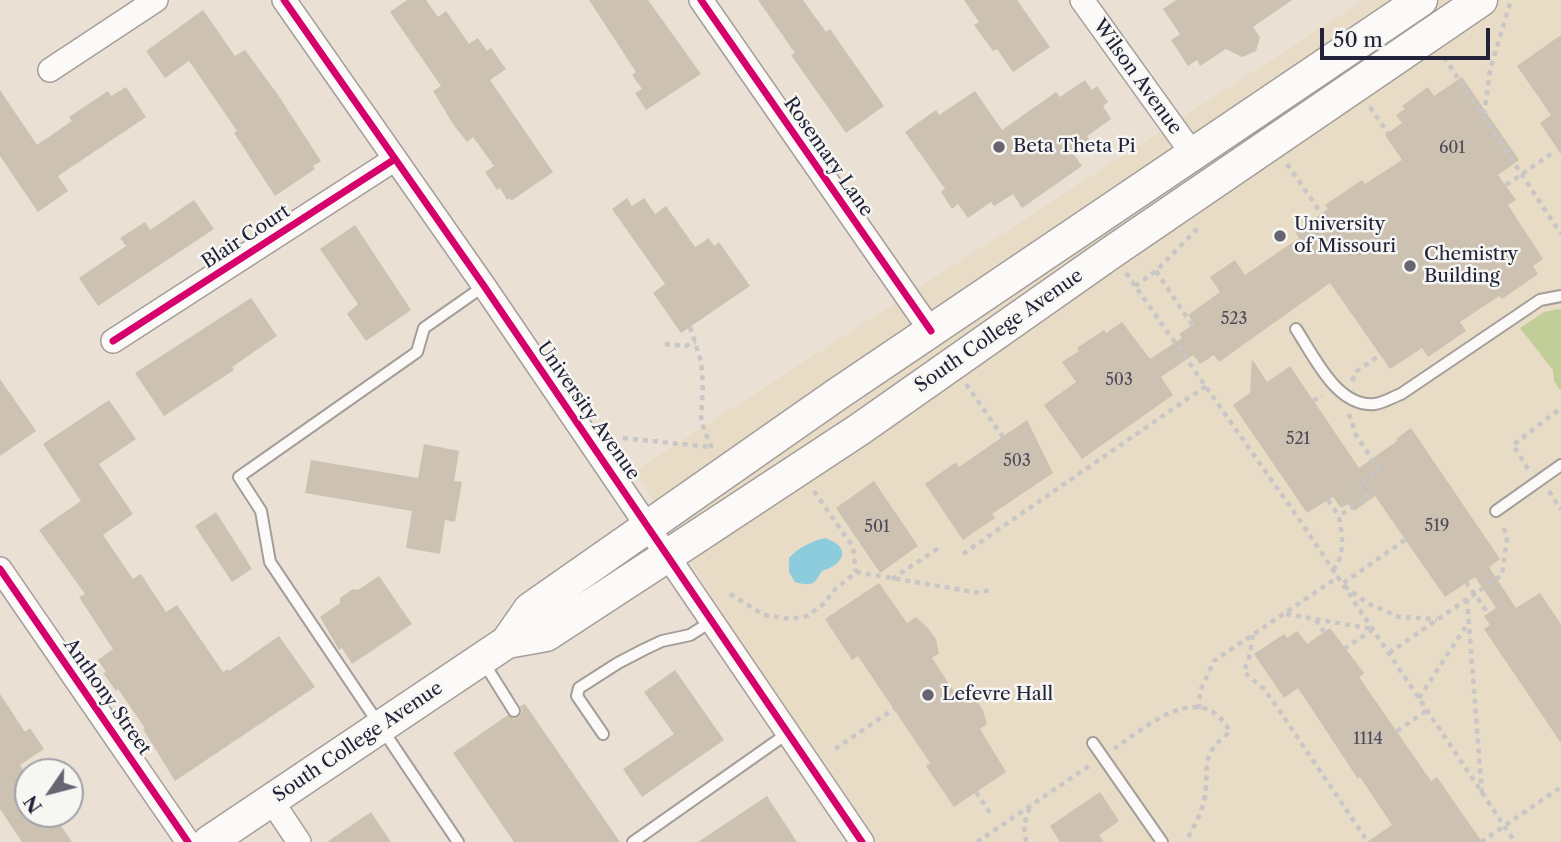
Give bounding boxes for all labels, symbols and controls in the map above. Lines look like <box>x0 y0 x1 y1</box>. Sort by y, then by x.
scale bar <box>1323 14 1493 58</box>
street label: Wilson Avenue <box>1088 15 1186 139</box>
text: 50 m <box>1333 27 1383 52</box>
street label: Rosemary Lane <box>778 93 878 221</box>
place label: Beta Theta Pi <box>1013 136 1136 158</box>
house number: 601 <box>1439 138 1465 158</box>
marker: Beta Theta Pi <box>991 139 1007 155</box>
street label: Blair Court <box>198 200 294 274</box>
place label: University of Missouri <box>1294 214 1396 258</box>
marker: University of Missouri <box>1272 228 1288 244</box>
place label: Chemistry Building <box>1424 244 1518 288</box>
marker: Chemistry Building <box>1402 258 1418 274</box>
street label: South College Avenue <box>911 264 1087 398</box>
house number: 523 <box>1221 309 1247 329</box>
street label: University Avenue <box>532 337 644 485</box>
house number: 503 <box>1105 370 1133 390</box>
house number: 521 <box>1286 429 1310 449</box>
house number: 503 <box>1003 451 1031 471</box>
house number: 519 <box>1425 516 1449 536</box>
house number: 501 <box>864 517 890 537</box>
street label: Anthony Street <box>58 634 156 760</box>
street label: South College Avenue <box>269 677 447 807</box>
place label: Lefevre Hall <box>942 684 1053 706</box>
marker: Lefevre Hall <box>920 687 936 703</box>
house number: 1114 <box>1353 729 1383 749</box>
north arrow <box>14 758 84 828</box>
text: N <box>19 791 47 818</box>

